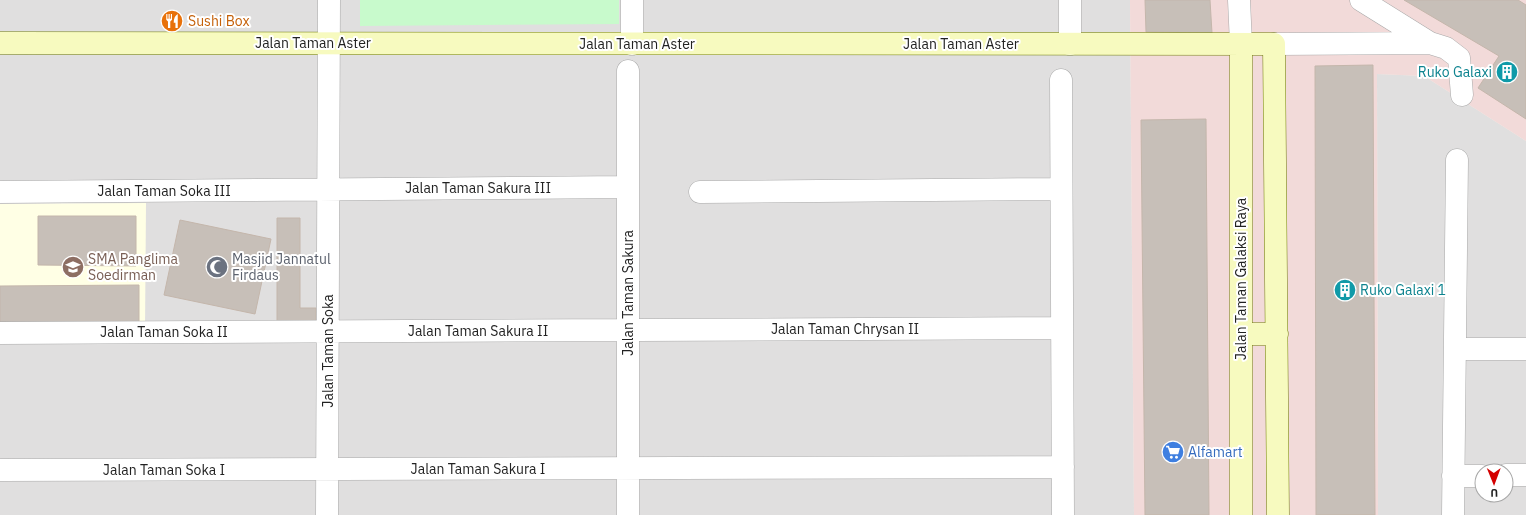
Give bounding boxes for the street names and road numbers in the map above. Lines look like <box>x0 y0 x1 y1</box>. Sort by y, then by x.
street label: Jalan Taman Aster <box>255 34 371 52</box>
street label: Jalan Taman Aster <box>579 35 695 53</box>
street label: Jalan Taman Aster <box>903 35 1019 53</box>
street label: Jalan Taman Sakura III <box>405 179 551 197</box>
street label: Jalan Taman Soka III <box>97 182 231 200</box>
street label: Jalan Taman Galaksi Raya <box>1232 197 1250 360</box>
street label: Jalan Taman Sakura <box>619 229 637 356</box>
street label: Jalan Taman Soka <box>319 294 337 408</box>
street label: Jalan Taman Chrysan II <box>771 320 919 338</box>
street label: Jalan Taman Sakura II <box>408 322 548 340</box>
street label: Jalan Taman Soka II <box>100 323 228 341</box>
street label: Jalan Taman Sakura I <box>411 460 545 478</box>
street label: Jalan Taman Soka I <box>103 461 225 479</box>

